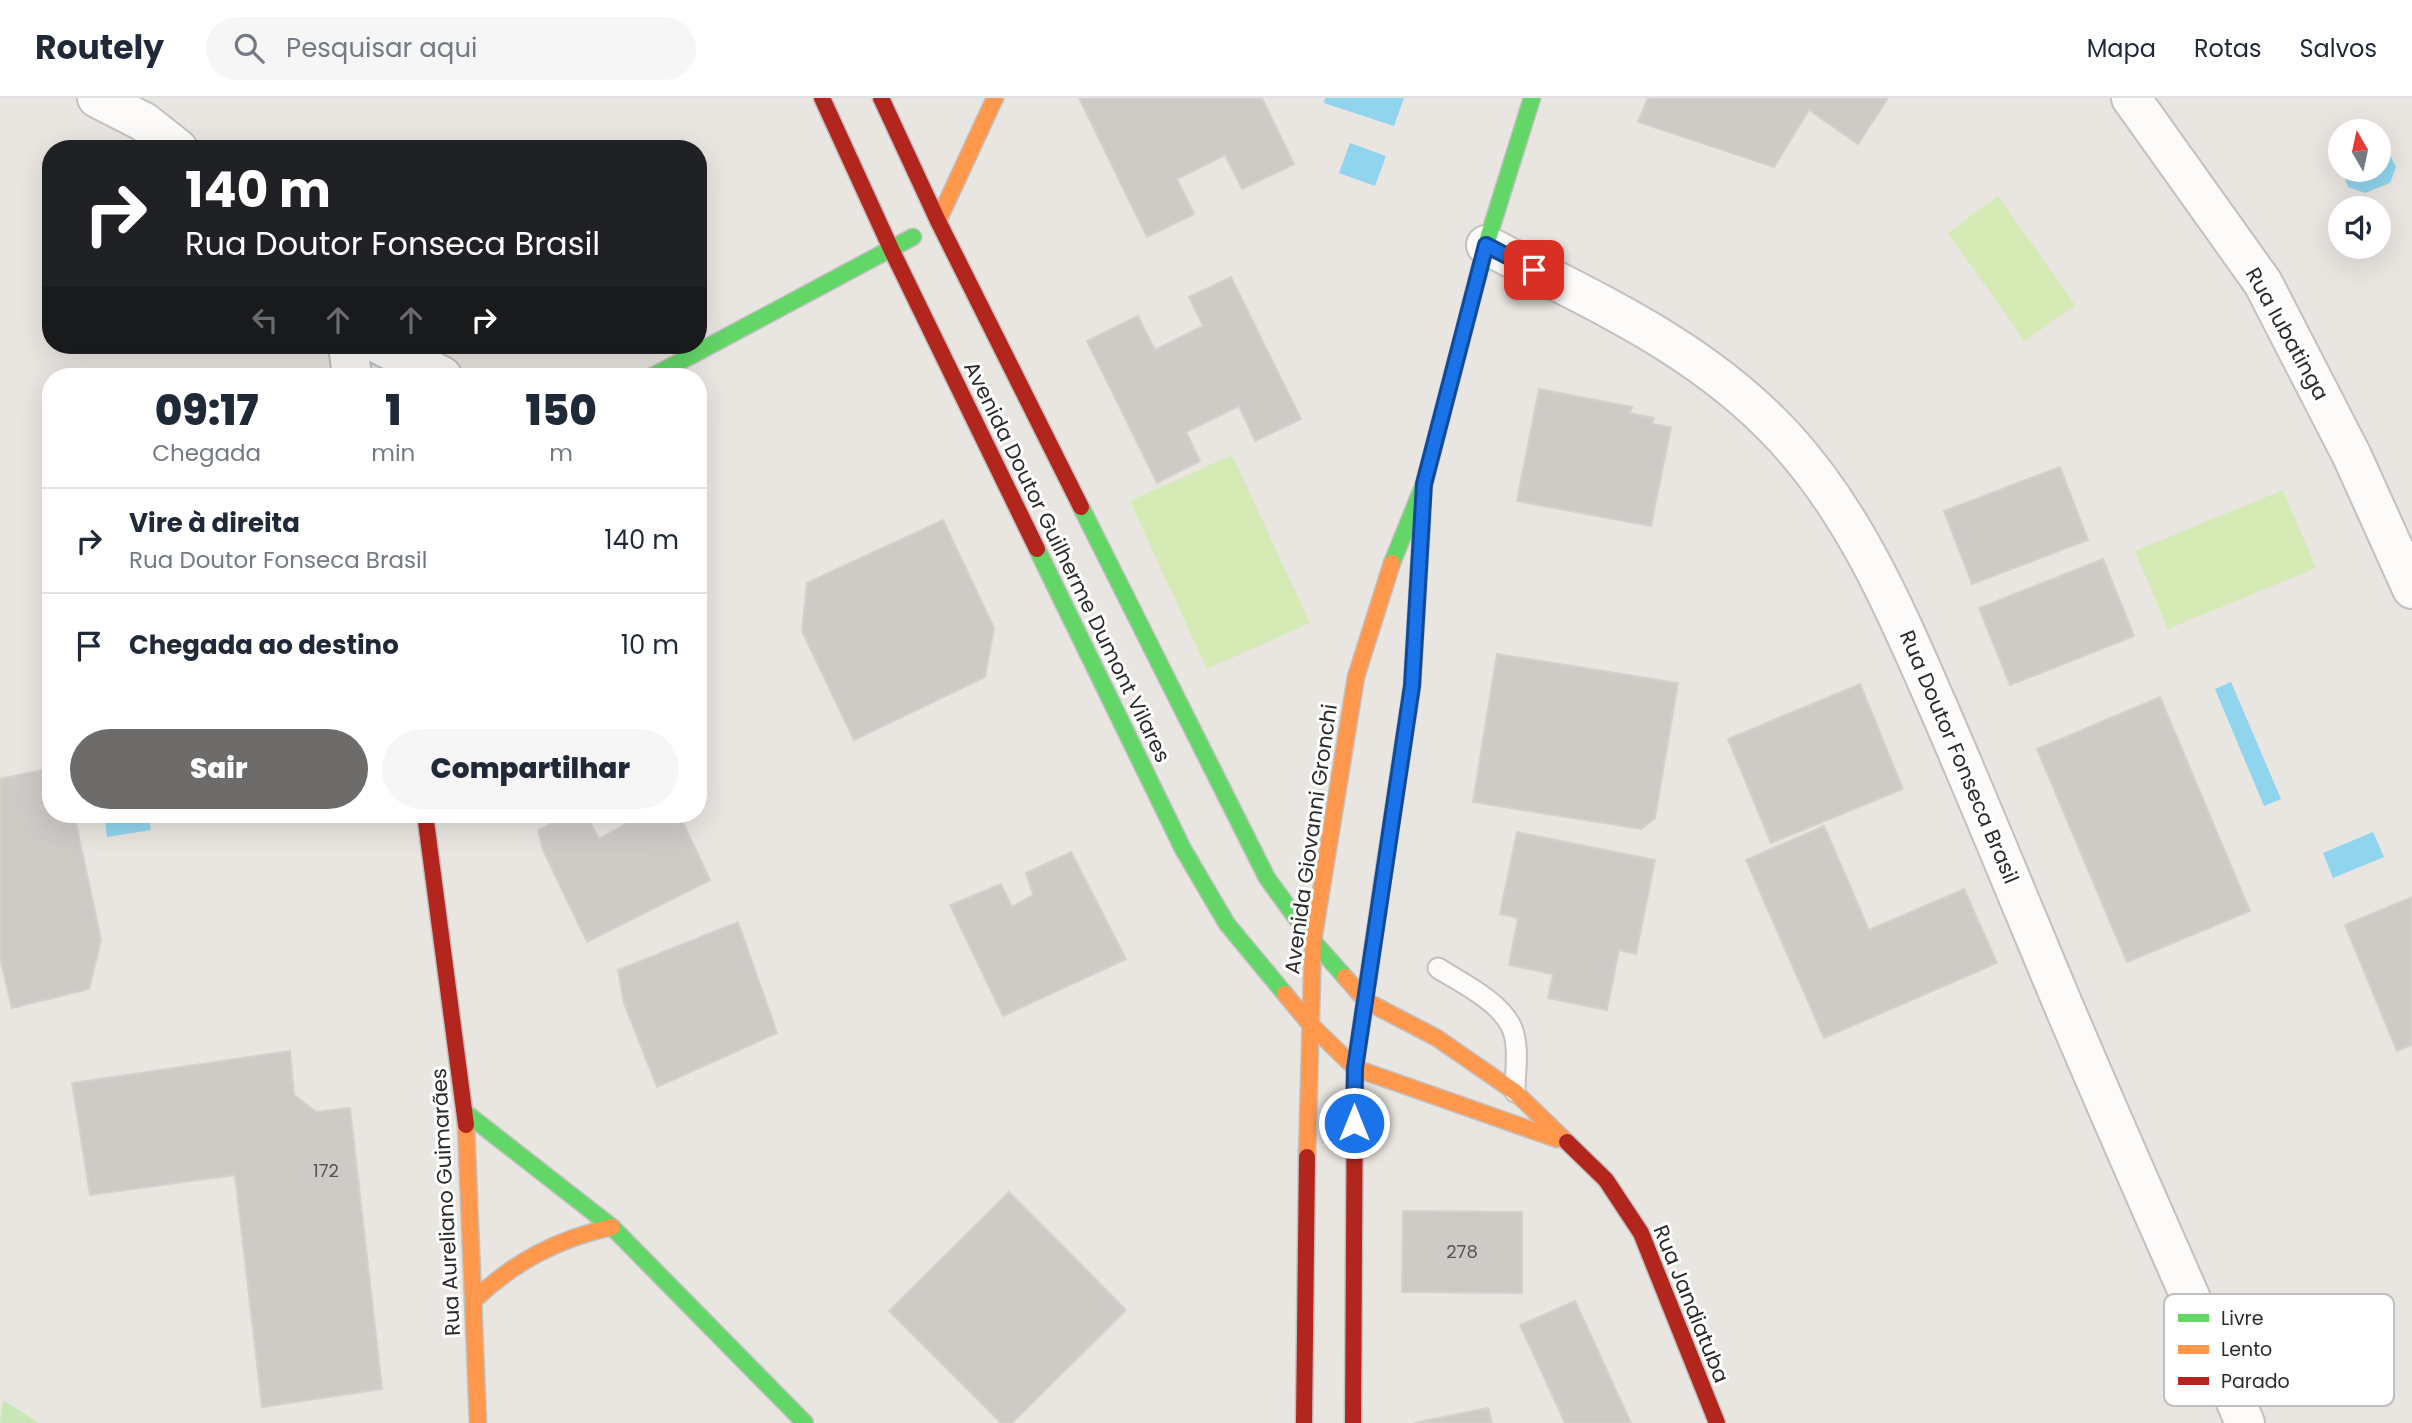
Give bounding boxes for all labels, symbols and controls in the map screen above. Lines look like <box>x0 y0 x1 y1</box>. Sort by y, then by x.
search box <box>206 17 696 80</box>
text: Routely <box>35 24 164 71</box>
icon: search <box>230 29 268 67</box>
text: Pesquisar aqui <box>286 30 477 66</box>
text: Mapa <box>2087 32 2156 65</box>
text: Rotas <box>2194 32 2261 65</box>
text: Salvos <box>2299 32 2377 65</box>
north arrow <box>2328 119 2390 182</box>
map controls <box>2328 119 2391 259</box>
text: 140 m <box>185 156 331 224</box>
icon: right <box>70 168 161 259</box>
button: sound <box>2328 196 2391 259</box>
text: Rua Doutor Fonseca Brasil <box>185 221 600 266</box>
pin <box>1504 240 1564 300</box>
icon: arrive <box>1515 251 1553 289</box>
street label: Rua Iubatinga <box>2239 262 2336 405</box>
icon: left <box>246 301 284 339</box>
icon: ahead <box>319 301 357 339</box>
icon: ahead <box>392 301 430 339</box>
icon: right <box>465 301 503 339</box>
street label: Avenida Doutor Guilherme Dumont Vilares <box>957 356 1178 767</box>
text: 09:17 <box>155 381 259 440</box>
text: 1 <box>385 381 401 440</box>
text: 150 <box>525 381 597 440</box>
text: Chegada <box>152 437 261 469</box>
text: min <box>371 437 415 469</box>
text: m <box>549 437 573 469</box>
text: Vire à direita <box>129 505 300 541</box>
icon: right <box>70 522 108 560</box>
text: 140 m <box>604 522 679 558</box>
text: Rua Doutor Fonseca Brasil <box>129 544 427 576</box>
street label: Rua Doutor Fonseca Brasil <box>1893 626 2026 888</box>
icon: arrive <box>70 627 108 665</box>
text: Chegada ao destino <box>129 627 399 663</box>
text: 10 m <box>621 627 679 663</box>
street label: Avenida Giovanni Gronchi <box>1277 702 1344 976</box>
button: Sair <box>70 729 368 809</box>
button: Compartilhar <box>382 729 679 809</box>
street label: Rua Aureliano Guimarães <box>424 1067 467 1337</box>
position arrow <box>1317 1086 1391 1160</box>
house number: 172 <box>313 1158 339 1183</box>
street label: Rua Jandiatuba <box>1647 1221 1736 1387</box>
house number: 278 <box>1446 1239 1478 1264</box>
legend <box>2164 1294 2394 1406</box>
text: Livre <box>2221 1305 2263 1332</box>
text: Lento <box>2221 1336 2272 1363</box>
text: Parado <box>2221 1368 2290 1395</box>

